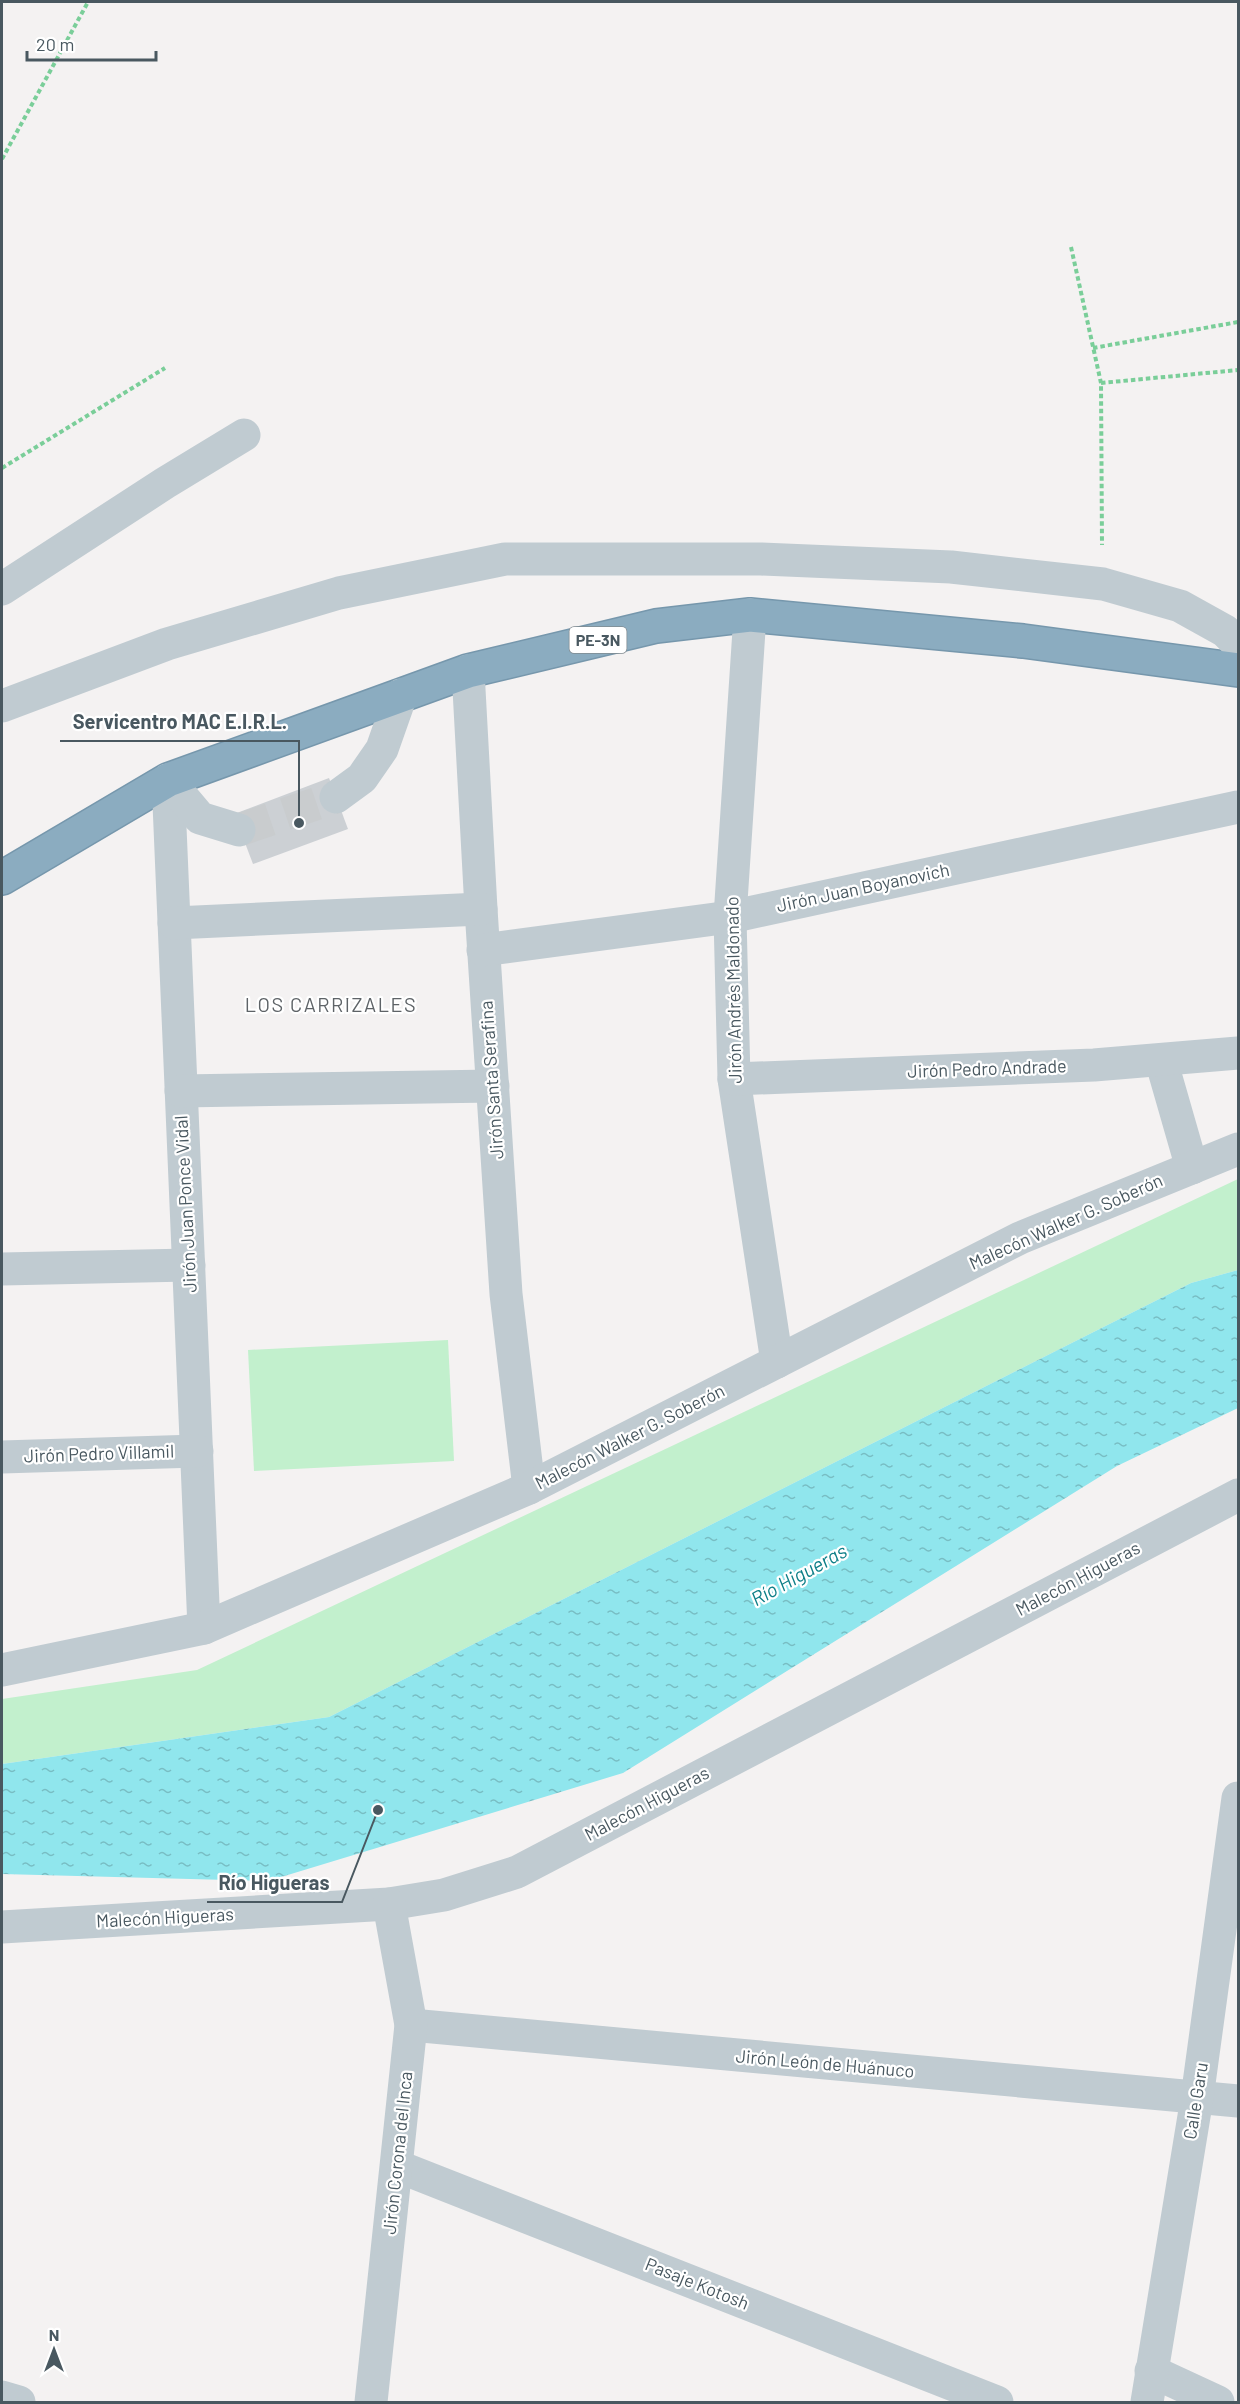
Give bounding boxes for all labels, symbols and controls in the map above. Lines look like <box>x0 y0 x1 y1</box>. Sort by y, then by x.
scale bar <box>27 24 156 62</box>
text: 20 m <box>36 33 74 55</box>
road number: PE-3N <box>570 627 626 653</box>
callout: Servicentro MAC E.I.R.L. <box>60 703 299 741</box>
text: Servicentro MAC E.I.R.L. <box>73 709 287 733</box>
street label: Jirón Juan Boyanovich <box>774 858 951 916</box>
street label: Jirón Andrés Maldonado <box>720 896 746 1084</box>
district label: LOS CARRIZALES <box>245 992 417 1016</box>
street label: Jirón Santa Serafina <box>474 1000 508 1160</box>
street label: Jirón Pedro Andrade <box>907 1054 1067 1082</box>
street label: Jirón Juan Ponce Vidal <box>169 1115 201 1293</box>
street label: Malecón Walker G. Soberón <box>965 1168 1166 1274</box>
street label: Malecón Walker G. Soberón <box>531 1379 728 1494</box>
street label: Jirón Pedro Villamil <box>23 1439 174 1467</box>
street label: Malecón Higueras <box>1012 1536 1143 1620</box>
water label: Río Higueras <box>746 1538 851 1610</box>
street label: Malecón Higueras <box>581 1761 712 1845</box>
callout: Río Higueras <box>207 1864 342 1902</box>
text: Río Higueras <box>219 1870 329 1894</box>
street label: Malecón Higueras <box>96 1902 234 1932</box>
street label: Jirón León de Huánuco <box>735 2044 915 2082</box>
street label: Calle Garu <box>1178 2061 1212 2141</box>
street label: Jirón Corona del Inca <box>378 2070 417 2236</box>
street label: Pasaje Kotosh <box>642 2252 753 2314</box>
north arrow <box>24 2320 84 2380</box>
text: N <box>49 2325 59 2344</box>

